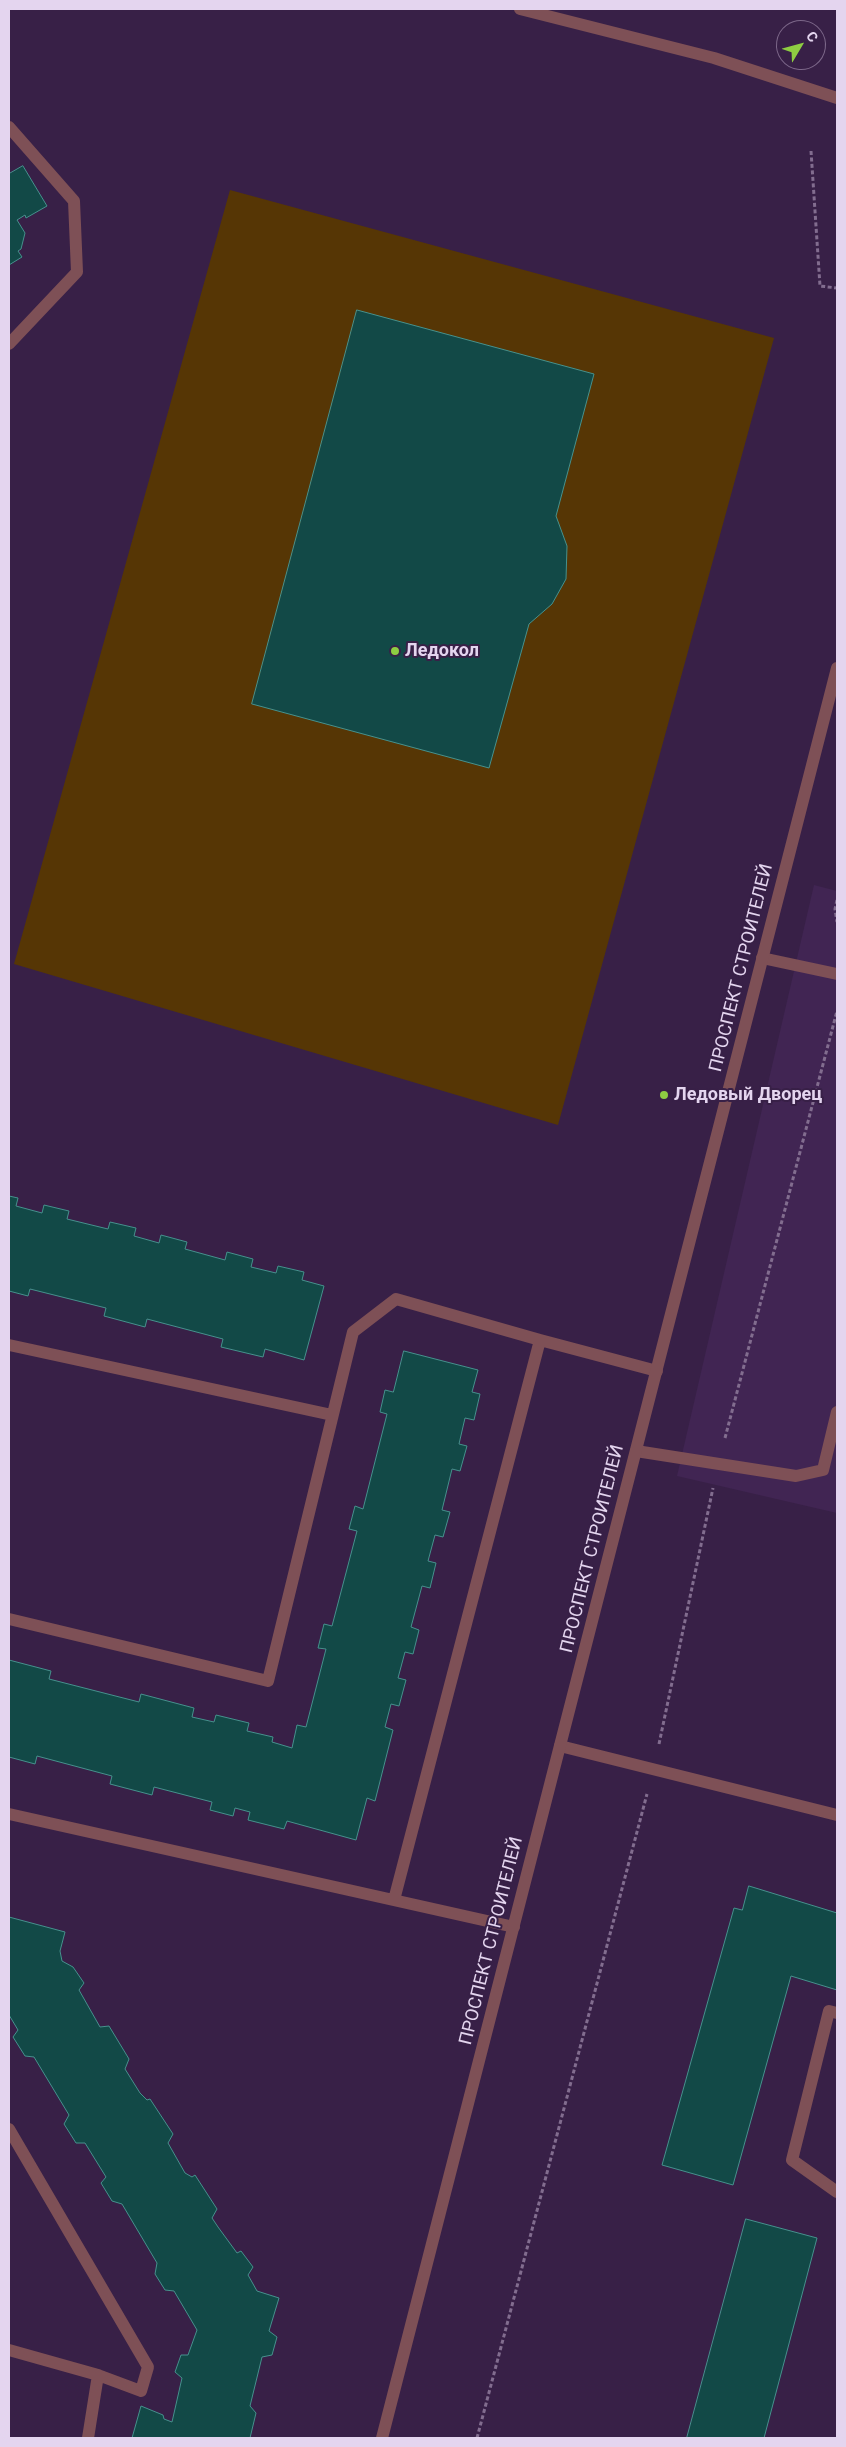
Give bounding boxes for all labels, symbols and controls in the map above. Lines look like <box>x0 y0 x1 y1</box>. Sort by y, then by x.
north arrow <box>776 20 826 70</box>
text: С <box>803 28 821 45</box>
place label: Ледокол <box>405 640 479 662</box>
marker: Ледокол <box>389 645 401 657</box>
street label: ПРОСПЕКТ СТРОИТЕЛЕЙ <box>706 862 778 1074</box>
place label: Ледовый Дворец <box>674 1084 822 1106</box>
marker: Ледовый Дворец <box>658 1089 670 1101</box>
street label: ПРОСПЕКТ СТРОИТЕЛЕЙ <box>557 1443 629 1655</box>
street label: ПРОСПЕКТ СТРОИТЕЛЕЙ <box>456 1835 528 2047</box>

